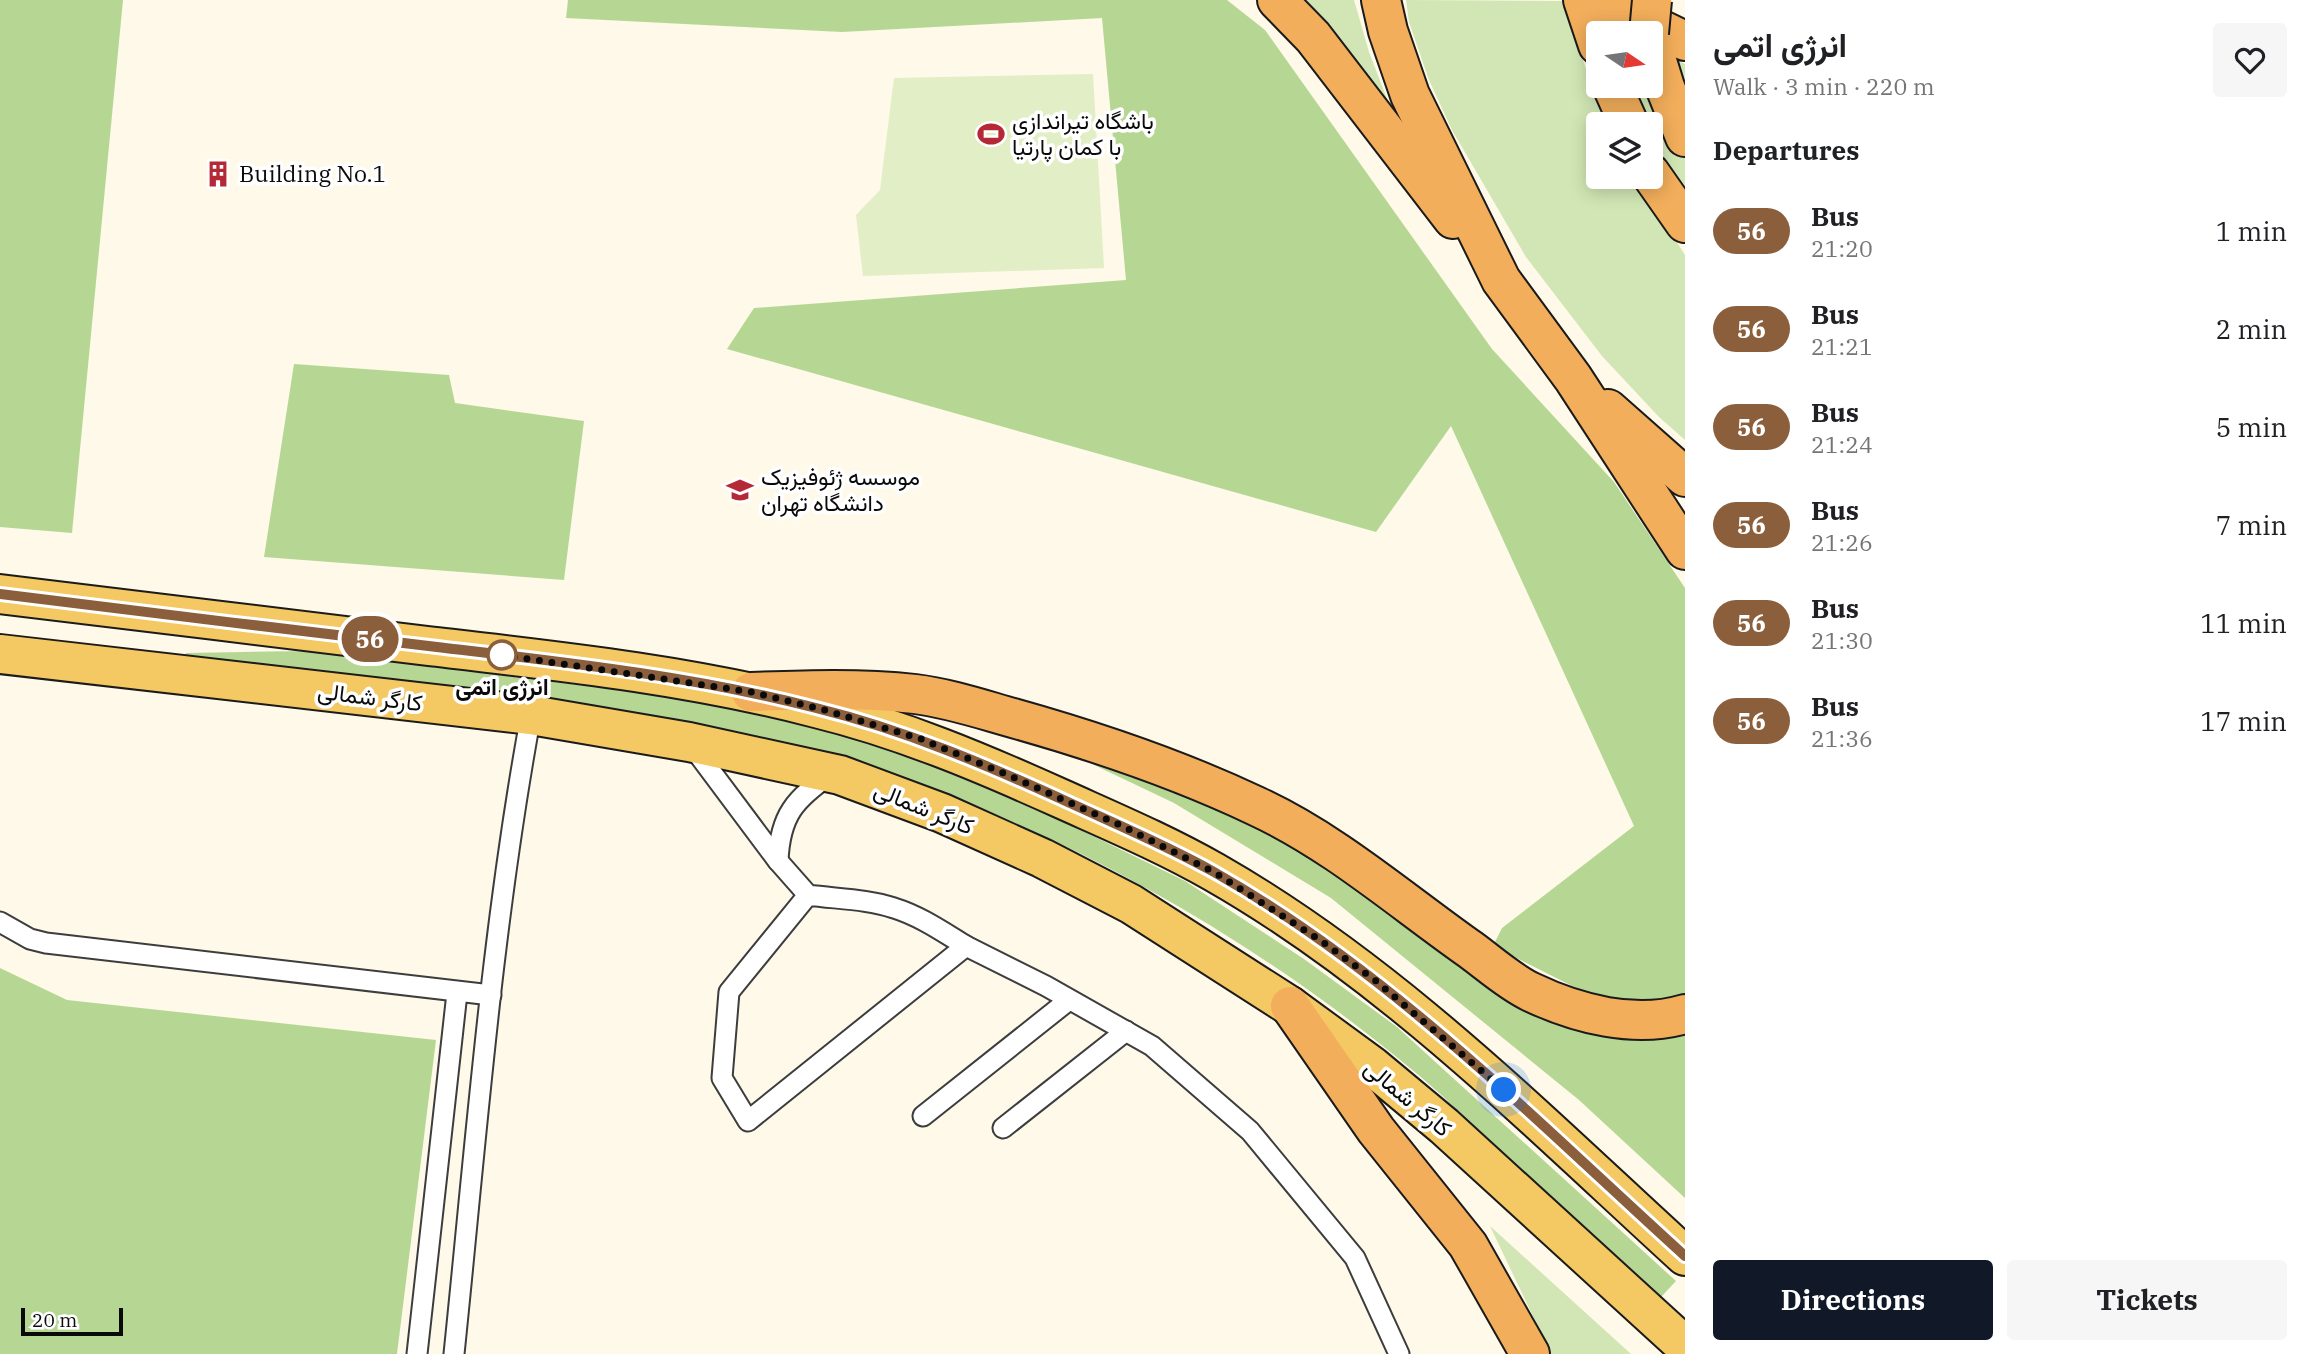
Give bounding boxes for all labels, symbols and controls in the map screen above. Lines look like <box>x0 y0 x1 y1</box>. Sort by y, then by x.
north arrow <box>1586 21 1662 98</box>
map controls <box>1586 21 1663 189</box>
text: انرژی اتمی <box>1713 23 1847 66</box>
button: heart <box>2213 23 2287 97</box>
text: Walk · 3 min · 220 m <box>1713 71 1935 101</box>
place label: باشگاه تیراندازی با کمان پارتیا <box>1012 105 1154 163</box>
button: layers <box>1586 112 1663 189</box>
sports icon: باشگاه تیراندازی با کمان پارتیا <box>976 119 1006 149</box>
text: Departures <box>1713 133 1859 167</box>
place label: Building No.1 <box>239 158 386 188</box>
building icon: Building No.1 <box>203 159 233 189</box>
text: Bus <box>1811 199 1859 233</box>
text: 1 min <box>2216 214 2287 248</box>
text: 56 <box>1737 215 1766 247</box>
text: 21:20 <box>1811 233 1873 263</box>
text: Bus <box>1811 297 1859 331</box>
text: 2 min <box>2216 312 2287 346</box>
text: 56 <box>1737 313 1766 345</box>
text: 21:21 <box>1811 331 1873 361</box>
text: Bus <box>1811 395 1859 429</box>
text: 5 min <box>2216 410 2287 444</box>
text: 56 <box>1737 411 1766 443</box>
text: 21:24 <box>1811 429 1873 459</box>
place label: موسسه ژئوفیزیک دانشگاه تهران <box>761 461 920 518</box>
school or university icon: موسسه ژئوفیزیک دانشگاه تهران <box>725 475 755 505</box>
text: Bus <box>1811 493 1859 527</box>
text: 7 min <box>2216 508 2287 542</box>
text: 56 <box>1737 509 1766 541</box>
text: 21:26 <box>1811 527 1873 557</box>
text: Bus <box>1811 591 1859 625</box>
text: 11 min <box>2200 606 2287 640</box>
text: 56 <box>1737 607 1766 639</box>
line badge: 56 <box>338 616 402 662</box>
text: 56 <box>356 623 384 655</box>
text: 21:30 <box>1811 625 1873 655</box>
marker: انرژی اتمی <box>487 640 517 670</box>
place label: انرژی اتمی <box>455 671 549 702</box>
street label: کارگر شمالی <box>316 675 424 718</box>
text: Bus <box>1811 689 1859 723</box>
text: 17 min <box>2200 704 2287 738</box>
text: 56 <box>1737 705 1766 737</box>
text: 21:36 <box>1811 723 1873 753</box>
street label: کارگر شمالی <box>870 773 979 842</box>
street label: کارگر شمالی <box>1358 1052 1459 1143</box>
your location <box>1486 1072 1521 1107</box>
button: Directions <box>1713 1260 1993 1340</box>
button: Tickets <box>2007 1260 2287 1340</box>
scale bar <box>21 1305 122 1337</box>
text: 20 m <box>32 1308 77 1332</box>

